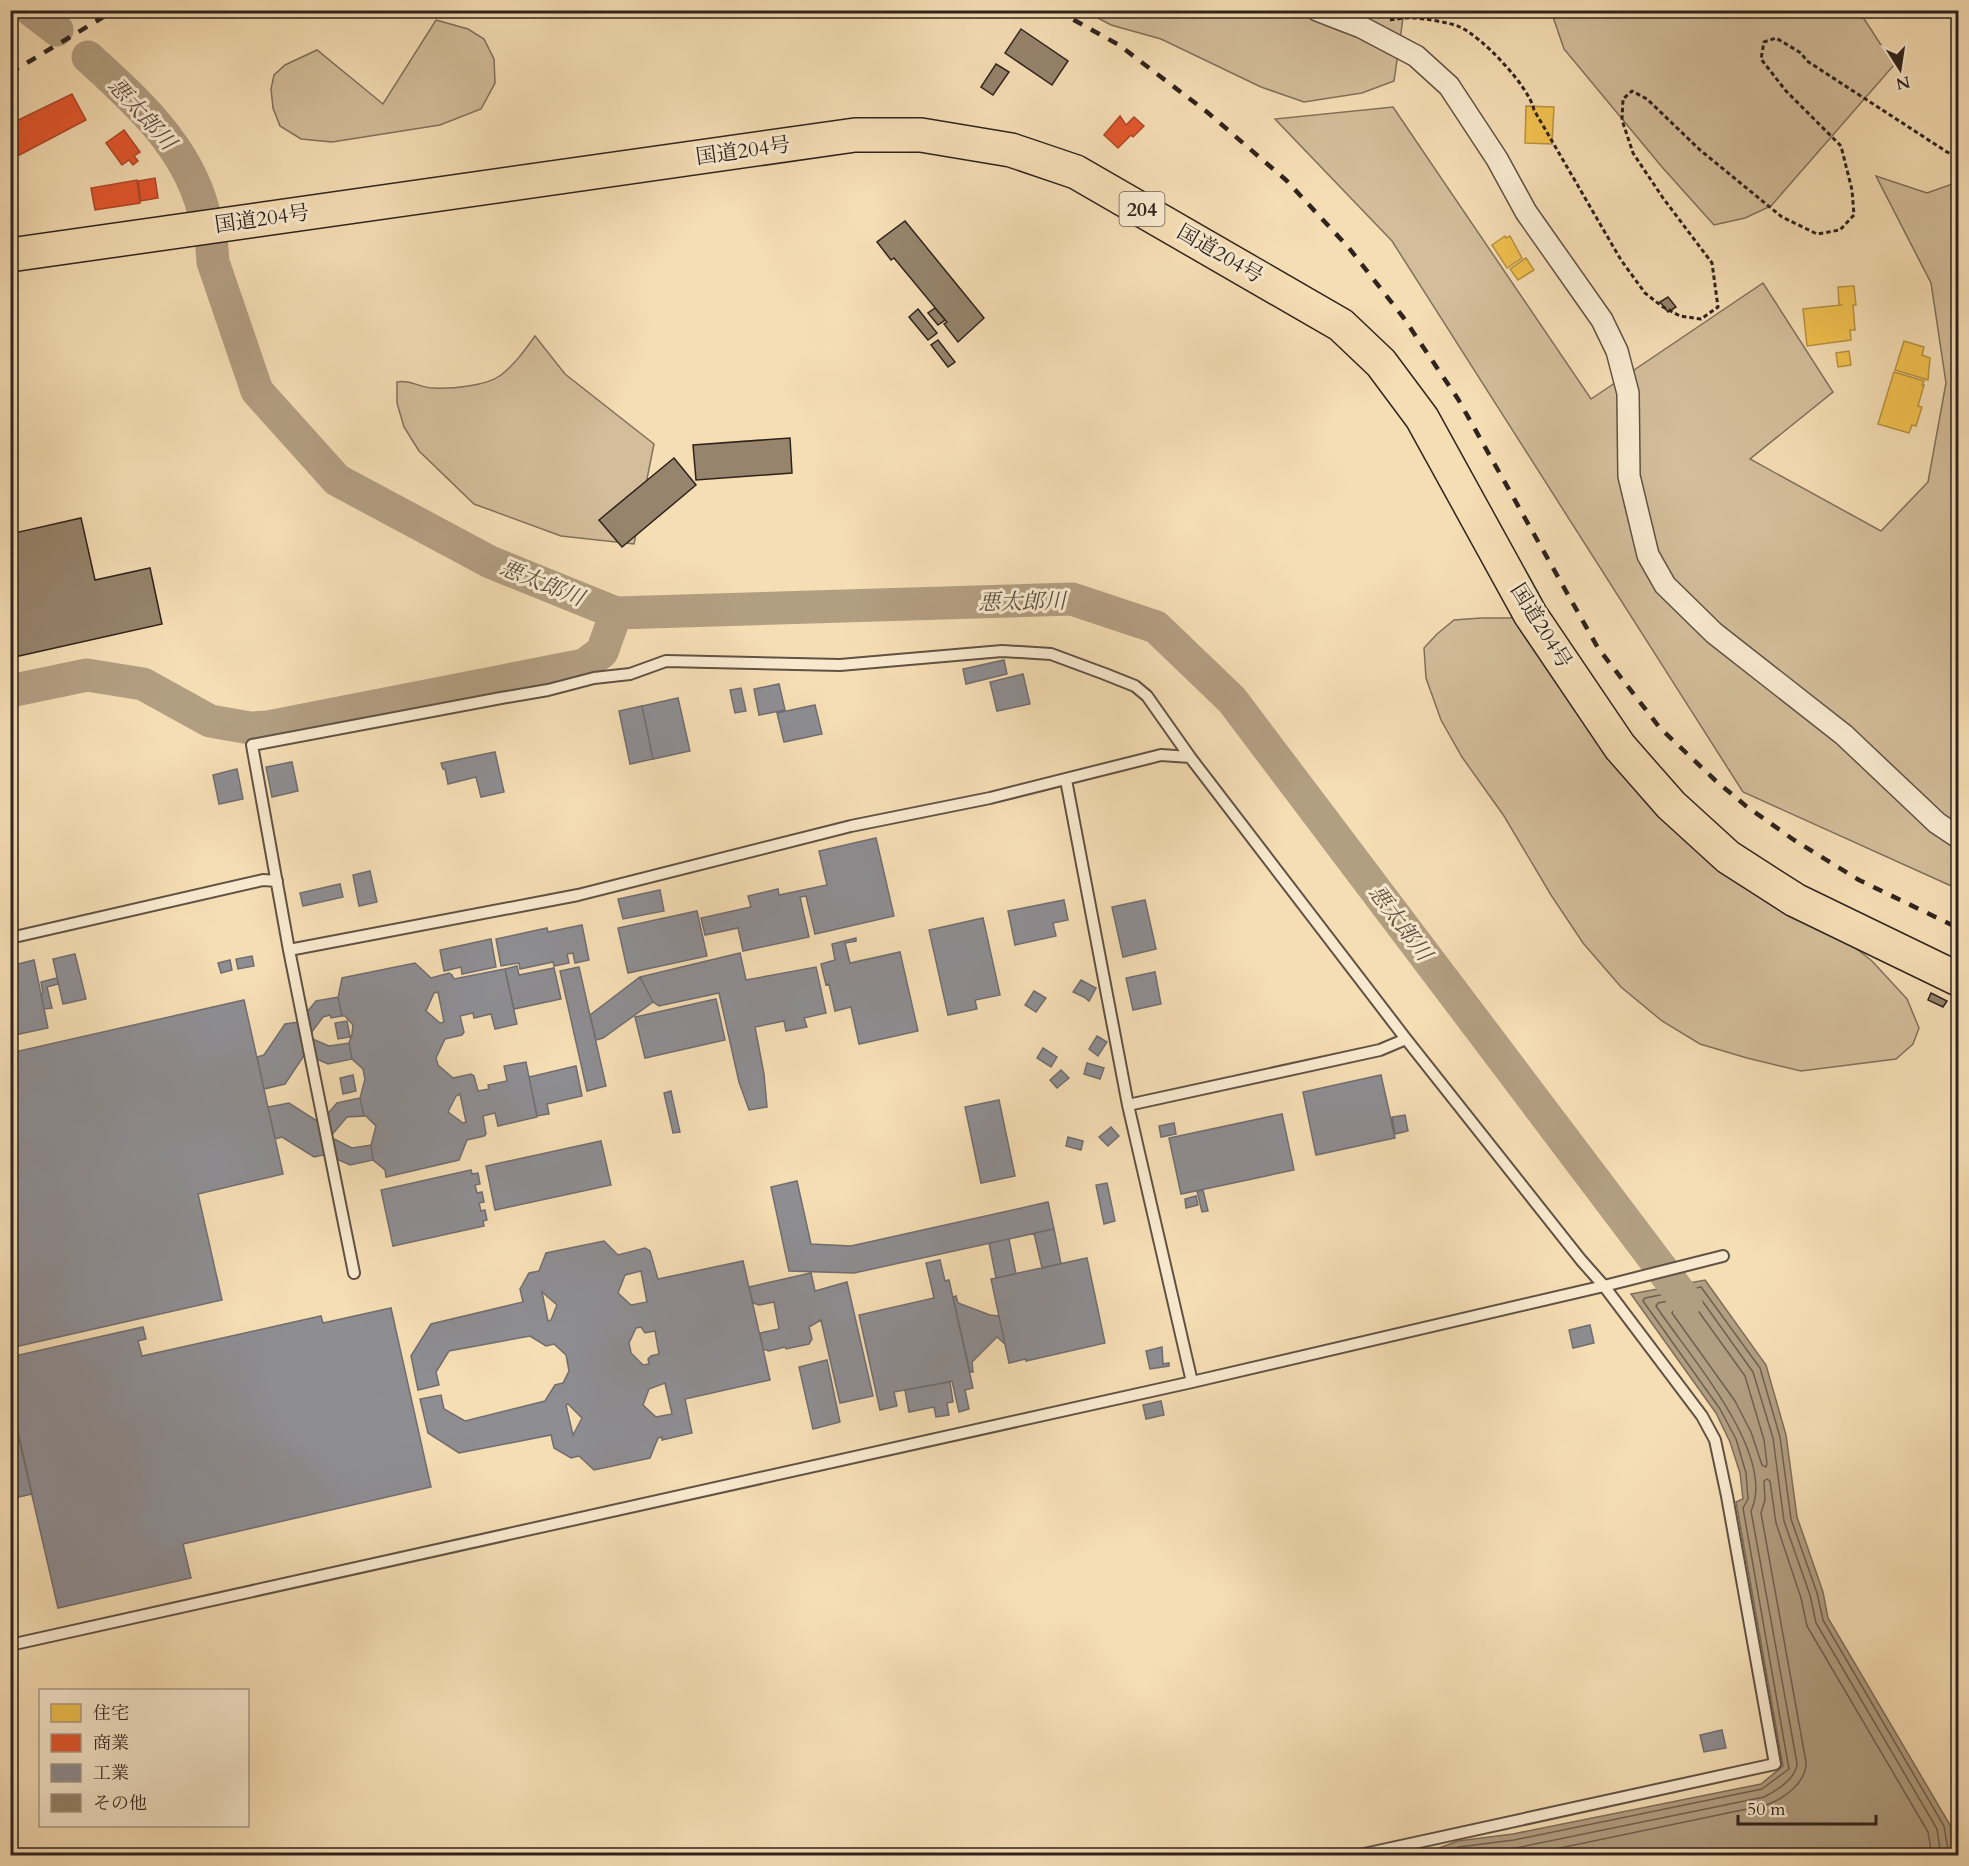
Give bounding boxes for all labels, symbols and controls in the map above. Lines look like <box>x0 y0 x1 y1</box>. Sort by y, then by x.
north arrow <box>1870 39 1930 99</box>
text: N <box>1894 70 1912 95</box>
water label: 悪太郎川 <box>101 71 184 158</box>
street label: 国道204号 <box>694 130 792 172</box>
road number: 204 <box>1120 192 1164 226</box>
street label: 国道204号 <box>213 198 311 240</box>
street label: 国道204号 <box>1171 218 1269 290</box>
water label: 悪太郎川 <box>496 553 590 614</box>
street label: 国道204号 <box>1503 578 1579 674</box>
water label: 悪太郎川 <box>978 586 1068 618</box>
water label: 悪太郎川 <box>1362 879 1440 969</box>
legend <box>39 1689 249 1827</box>
text: 住宅 <box>93 1701 129 1726</box>
text: 商業 <box>93 1731 129 1756</box>
text: 工業 <box>93 1761 129 1786</box>
scale bar <box>1738 1788 1876 1826</box>
text: その他 <box>93 1791 147 1816</box>
text: 50 m <box>1747 1797 1786 1822</box>

